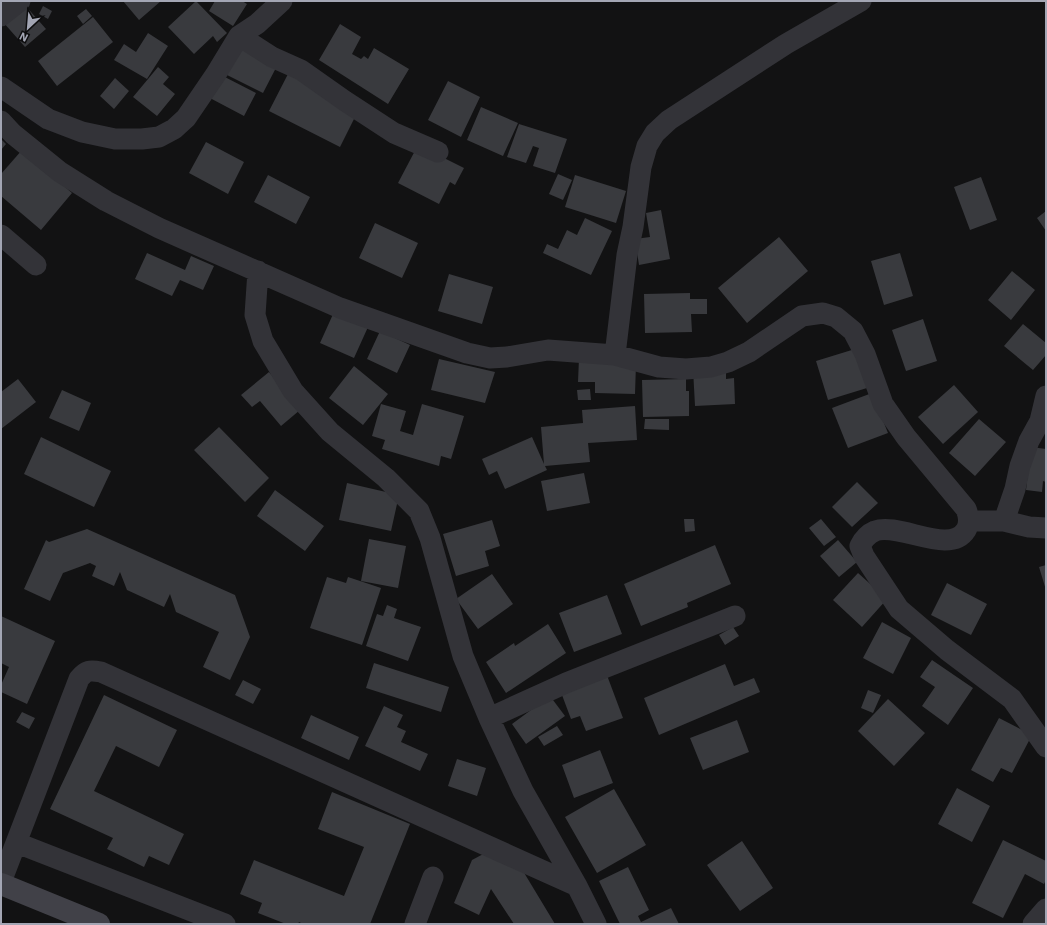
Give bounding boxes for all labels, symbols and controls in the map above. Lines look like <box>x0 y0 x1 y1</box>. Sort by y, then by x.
north arrow <box>8 8 48 48</box>
text: N <box>17 29 30 45</box>

